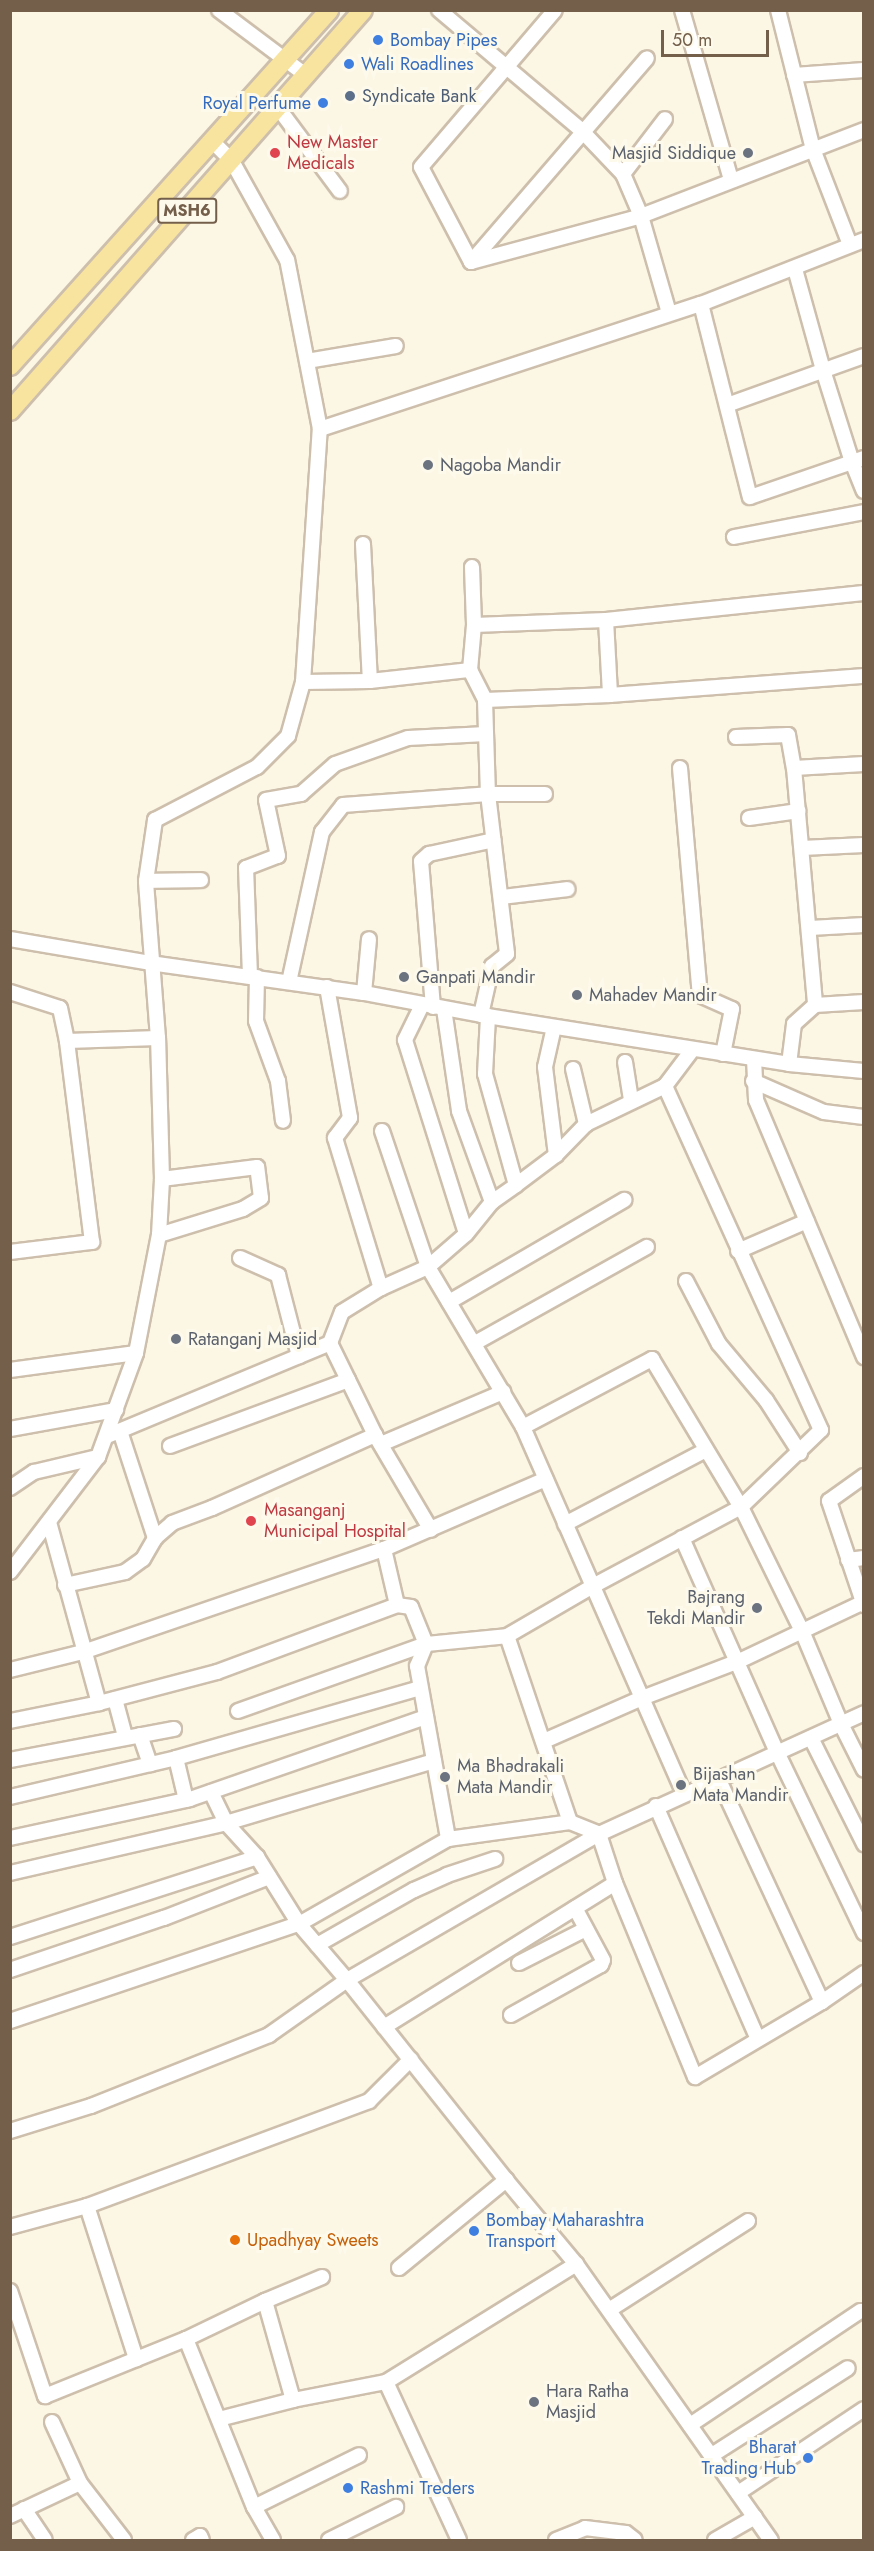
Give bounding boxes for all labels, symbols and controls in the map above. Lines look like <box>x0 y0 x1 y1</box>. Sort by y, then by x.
scale bar <box>664 18 772 56</box>
text: 50 m <box>672 27 712 53</box>
place label: Bombay Pipes <box>390 29 497 51</box>
marker: Bombay Pipes <box>371 33 385 47</box>
place label: Wali Roadlines <box>361 53 474 75</box>
marker: Wali Roadlines <box>342 57 356 71</box>
place label: Syndicate Bank <box>362 85 476 107</box>
marker: Syndicate Bank <box>343 89 357 103</box>
place label: Royal Perfume <box>203 92 311 114</box>
marker: Royal Perfume <box>316 96 330 110</box>
place label: New Master Medicals <box>287 132 378 174</box>
place label: Masjid Siddique <box>612 142 736 164</box>
marker: New Master Medicals <box>268 146 282 160</box>
marker: Masjid Siddique <box>741 146 755 160</box>
road number: MSH6 <box>157 198 217 224</box>
place label: Nagoba Mandir <box>440 454 561 476</box>
marker: Nagoba Mandir <box>421 458 435 472</box>
place label: Ganpati Mandir <box>416 966 535 988</box>
marker: Ganpati Mandir <box>397 970 411 984</box>
place label: Mahadev Mandir <box>589 984 717 1006</box>
marker: Mahadev Mandir <box>570 988 584 1002</box>
place label: Ratanganj Masjid <box>188 1328 317 1350</box>
marker: Ratanganj Masjid <box>169 1332 183 1346</box>
place label: Masanganj Municipal Hospital <box>264 1500 406 1543</box>
marker: Masanganj Municipal Hospital <box>242 1512 260 1530</box>
place label: Bajrang Tekdi Mandir <box>647 1587 745 1630</box>
marker: Bajrang Tekdi Mandir <box>750 1601 764 1615</box>
place label: Ma Bhadrakali Mata Mandir <box>457 1756 564 1798</box>
place label: Bijashan Mata Mandir <box>693 1764 788 1806</box>
marker: Ma Bhadrakali Mata Mandir <box>438 1770 452 1784</box>
marker: Bijashan Mata Mandir <box>674 1778 688 1792</box>
place label: Bombay Maharashtra Transport <box>486 2210 644 2252</box>
marker: Bombay Maharashtra Transport <box>467 2224 481 2238</box>
place label: Upadhyay Sweets <box>247 2229 379 2251</box>
marker: Upadhyay Sweets <box>228 2233 242 2247</box>
place label: Hara Ratha Masjid <box>546 2381 629 2424</box>
marker: Hara Ratha Masjid <box>527 2395 541 2409</box>
place label: Bharat Trading Hub <box>702 2437 796 2480</box>
marker: Bharat Trading Hub <box>801 2451 815 2465</box>
place label: Rashmi Treders <box>360 2477 475 2499</box>
marker: Rashmi Treders <box>341 2481 355 2495</box>

